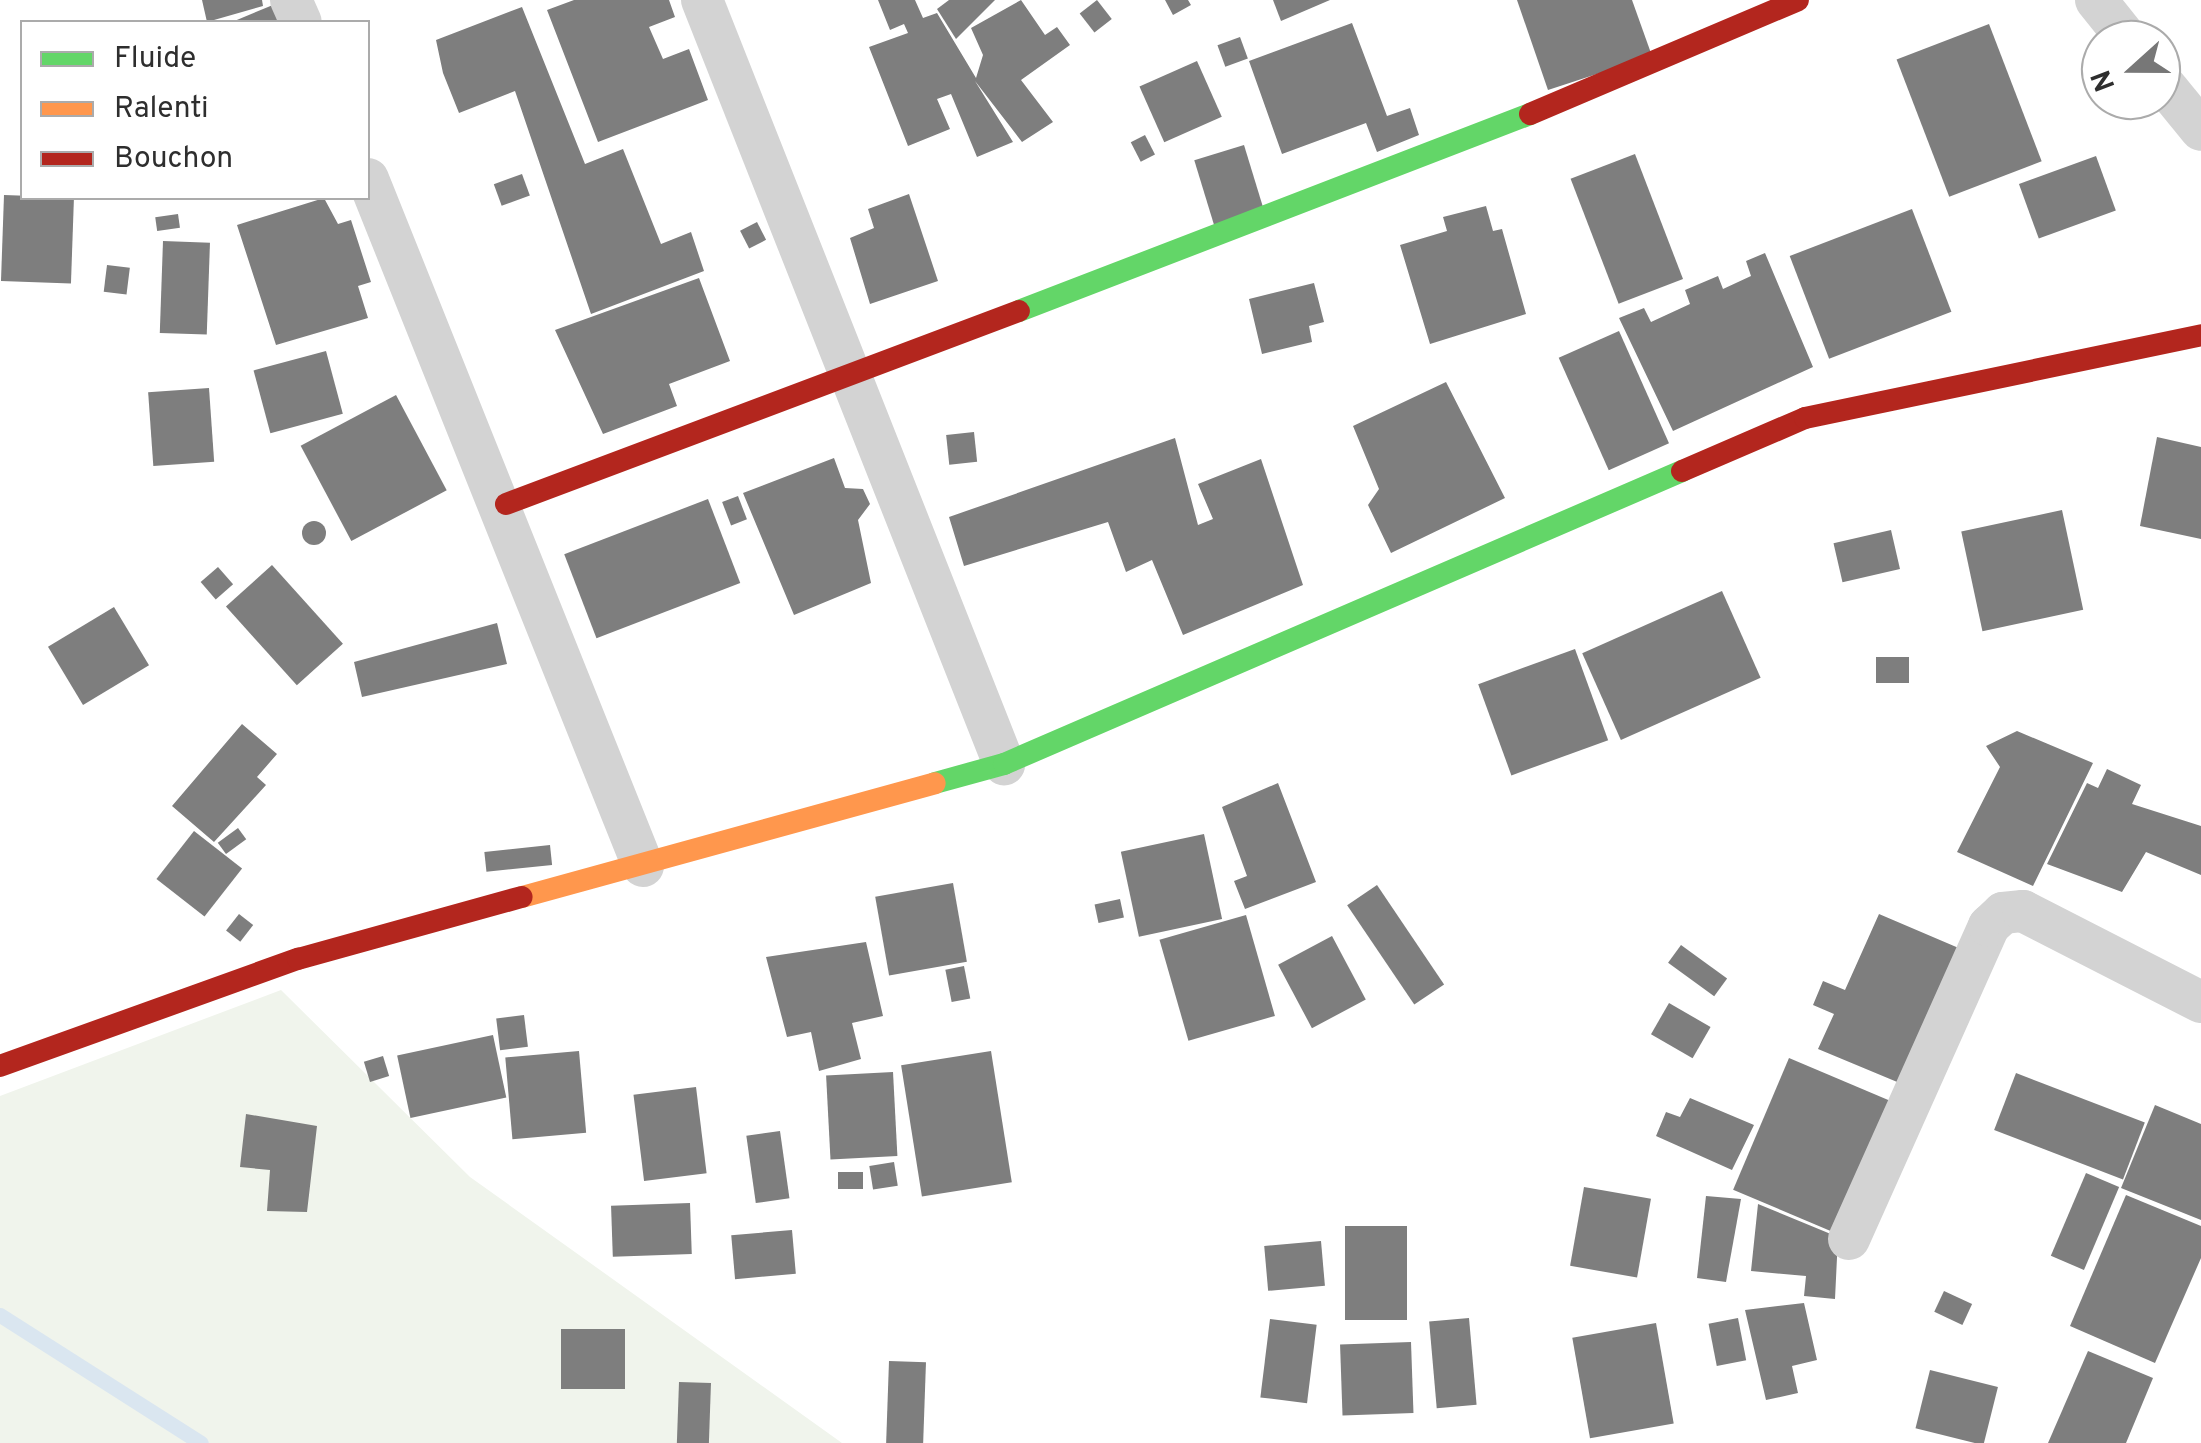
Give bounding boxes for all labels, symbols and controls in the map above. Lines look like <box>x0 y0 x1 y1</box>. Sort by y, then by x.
legend <box>20 20 370 200</box>
north arrow <box>2081 20 2181 120</box>
text: Fluide <box>114 41 196 78</box>
text: N <box>2084 64 2125 96</box>
text: Ralenti <box>114 91 209 128</box>
text: Bouchon <box>114 141 233 178</box>

